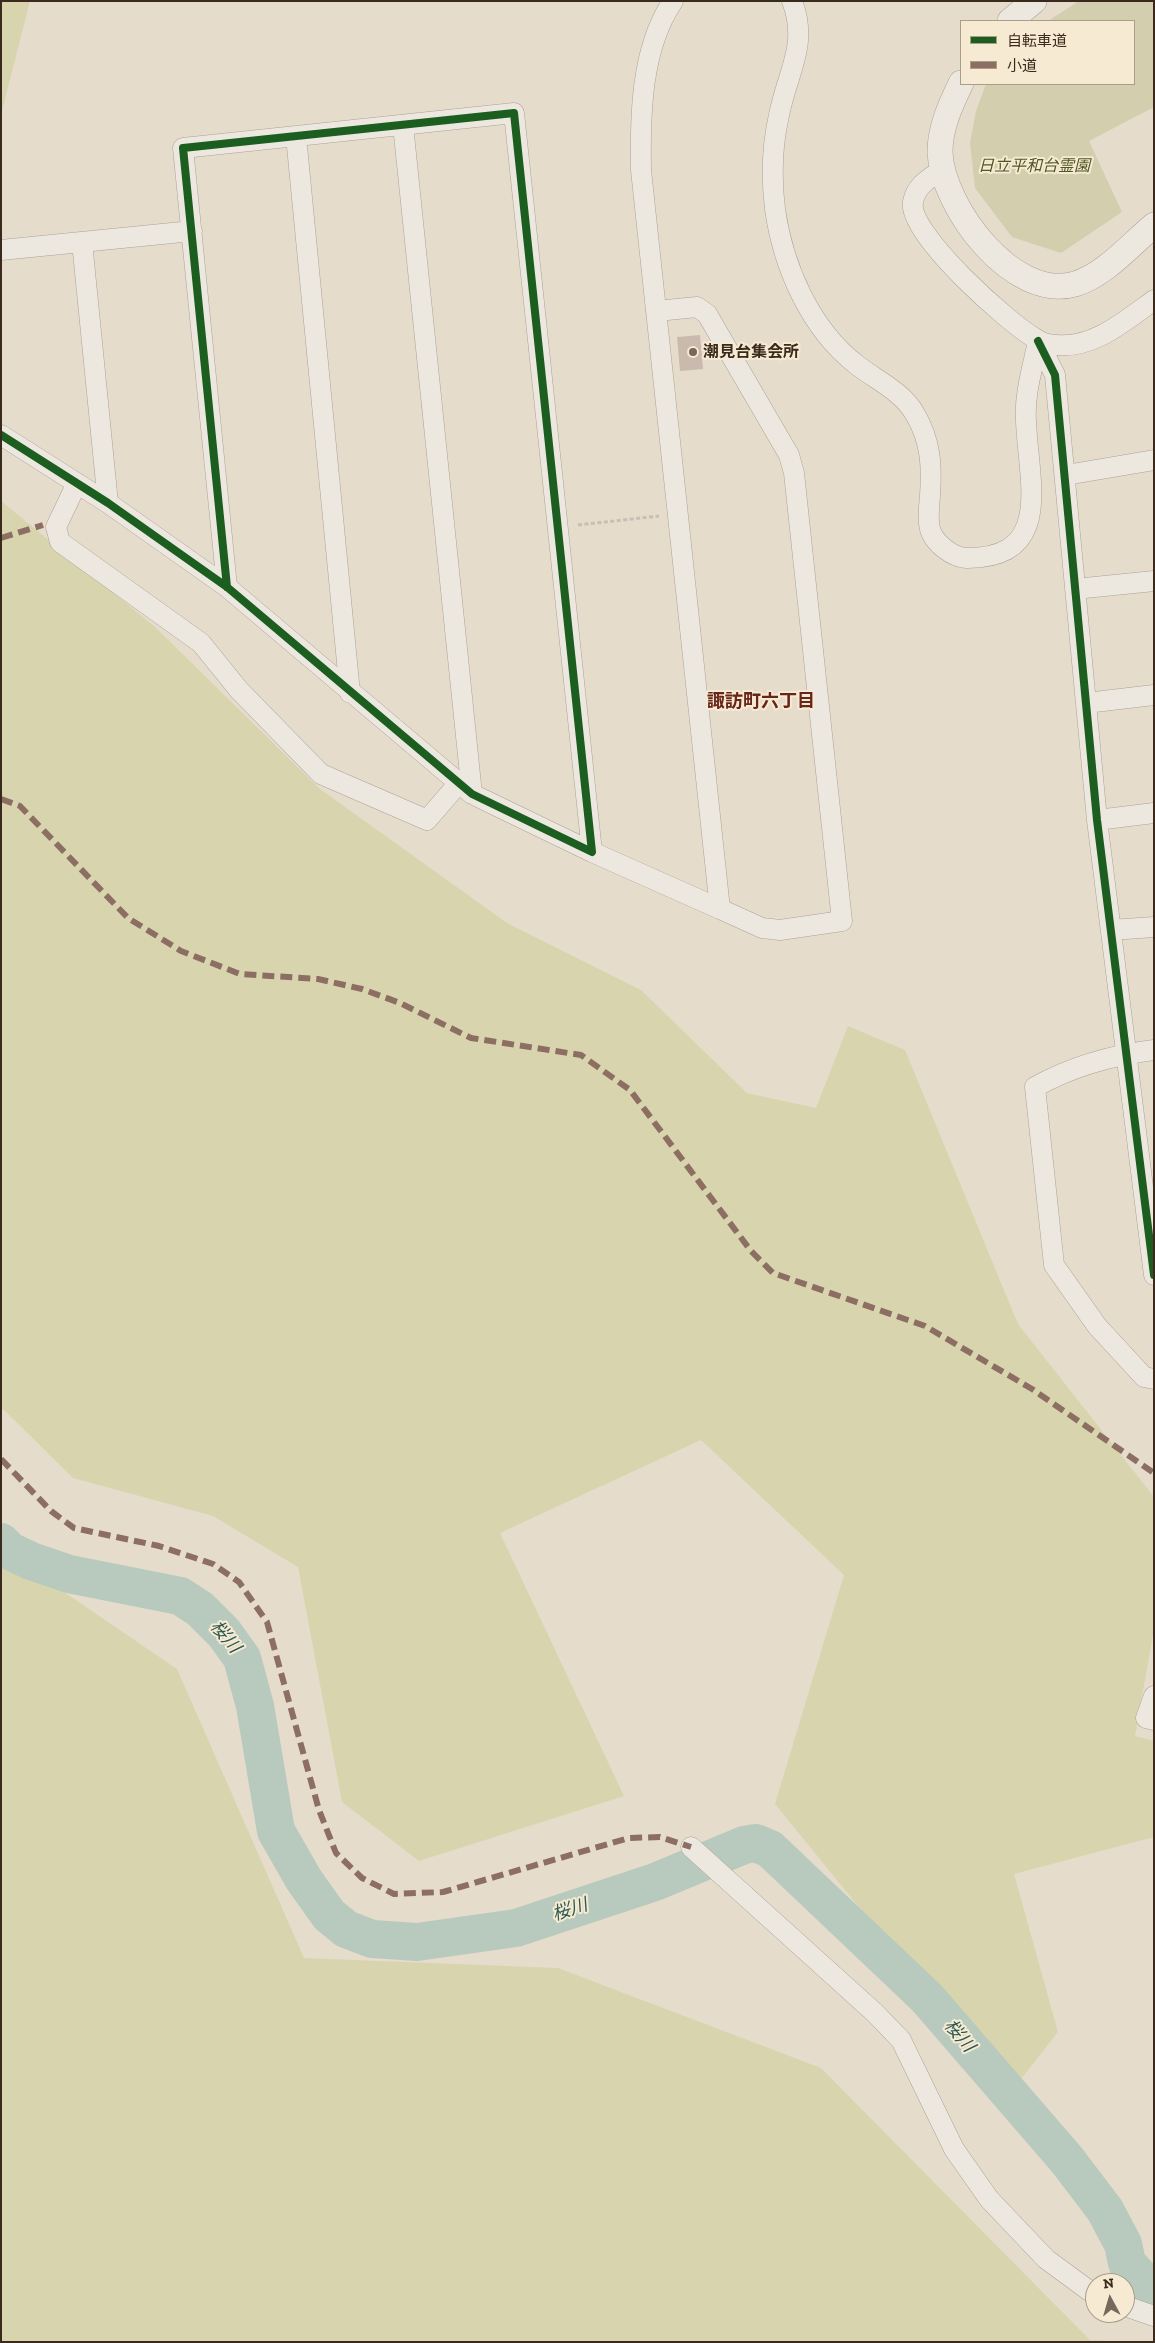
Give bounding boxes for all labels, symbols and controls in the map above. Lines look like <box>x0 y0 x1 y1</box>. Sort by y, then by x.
legend <box>960 20 1135 85</box>
text: 自転車道 <box>1007 32 1067 50</box>
text: 小道 <box>1007 57 1037 75</box>
park label: 日立平和台霊園 <box>978 156 1090 176</box>
place label: 潮見台集会所 <box>703 342 799 362</box>
marker: 潮見台集会所 <box>687 346 699 358</box>
district label: 諏訪町六丁目 <box>707 691 815 713</box>
water label: 桜川 <box>205 1616 245 1658</box>
water label: 桜川 <box>550 1894 590 1926</box>
water label: 桜川 <box>939 2015 979 2057</box>
north arrow <box>1085 2273 1135 2323</box>
text: N <box>1102 2275 1115 2293</box>

